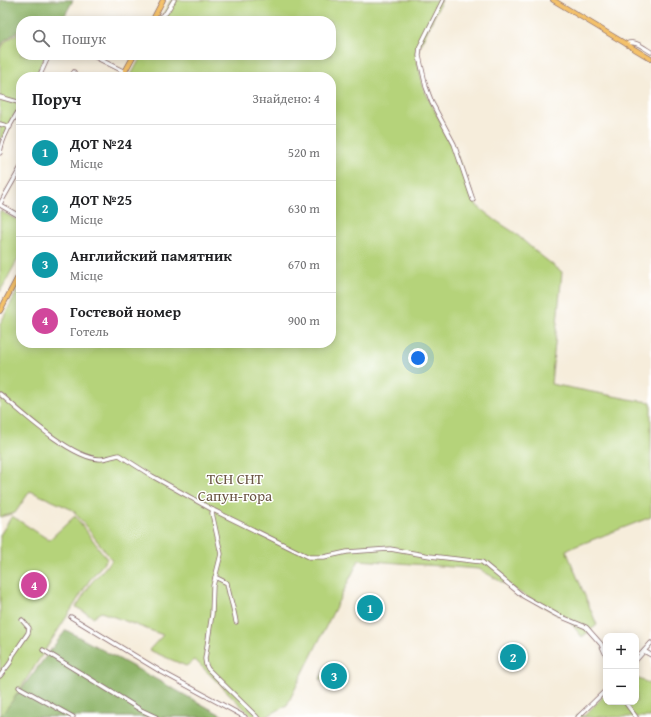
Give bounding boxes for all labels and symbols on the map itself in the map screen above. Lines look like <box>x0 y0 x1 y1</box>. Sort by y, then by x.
your location <box>408 348 428 368</box>
park label: ТСН СНТ Сапун-гора <box>198 468 273 506</box>
pin: 4 <box>21 570 47 600</box>
pin: 1 <box>357 593 383 623</box>
pin: 2 <box>500 642 526 672</box>
pin: 3 <box>321 661 347 691</box>

